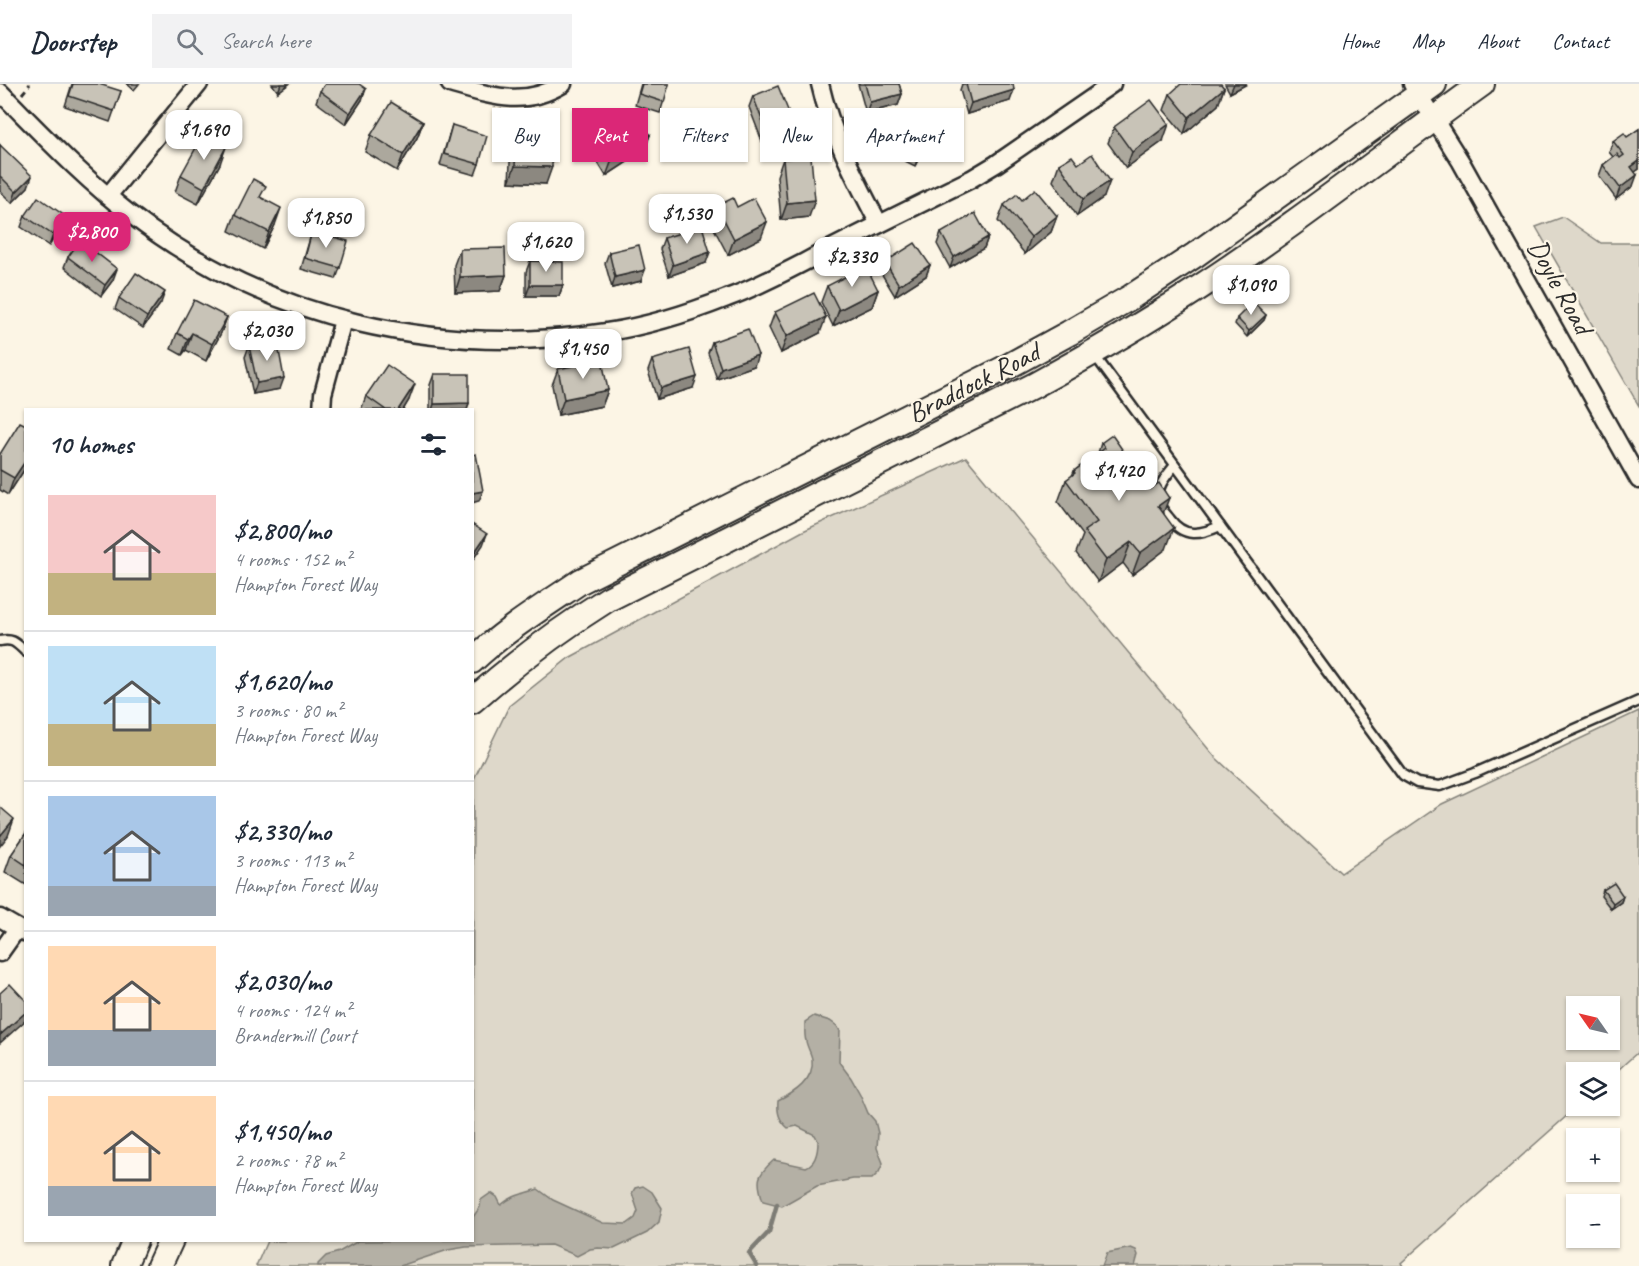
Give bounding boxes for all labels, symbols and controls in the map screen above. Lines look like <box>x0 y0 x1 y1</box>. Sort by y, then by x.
search box <box>152 14 572 68</box>
text: Doorstep <box>30 24 116 59</box>
icon: search <box>173 25 206 58</box>
text: Search here <box>221 27 311 55</box>
text: Home <box>1341 28 1379 54</box>
text: Map <box>1412 28 1444 54</box>
text: About <box>1477 28 1519 54</box>
text: Contact <box>1552 28 1609 54</box>
chip: Buy <box>492 108 560 162</box>
chip: Rent <box>572 108 648 162</box>
chip: Filters <box>660 108 748 162</box>
chip: New <box>760 108 832 162</box>
chip: Apartment <box>844 108 964 162</box>
pin: $1,690 <box>155 110 253 161</box>
text: $1,690 <box>179 117 229 142</box>
pin: $1,530 <box>638 194 736 245</box>
pin: $1,850 <box>277 198 375 249</box>
text: $1,530 <box>663 201 711 226</box>
text: $1,850 <box>302 205 350 230</box>
pin: $2,800 <box>43 212 141 263</box>
text: $2,800 <box>68 219 116 244</box>
pin: $1,620 <box>497 222 595 273</box>
text: $1,620 <box>521 229 571 254</box>
street label: Doyle Road <box>1520 233 1603 343</box>
pin: $2,330 <box>803 237 901 288</box>
text: $2,330 <box>828 244 876 269</box>
pin: $1,090 <box>1202 265 1300 316</box>
text: $1,090 <box>1227 272 1275 297</box>
pin: $2,030 <box>218 311 316 362</box>
text: $2,030 <box>243 318 291 343</box>
pin: $1,450 <box>534 329 632 380</box>
street label: Braddock Road <box>901 332 1049 431</box>
text: $1,450 <box>559 336 607 361</box>
text: 10 homes <box>48 428 133 461</box>
icon: filters <box>417 428 450 461</box>
pin: $1,420 <box>1070 451 1168 502</box>
text: $1,420 <box>1095 458 1143 483</box>
text: $2,800/mo <box>234 514 331 547</box>
icon: home <box>96 519 168 591</box>
text: 4 rooms · 152 m² <box>234 547 351 572</box>
text: Hampton Forest Way <box>234 572 377 597</box>
text: $1,620/mo <box>234 665 332 698</box>
icon: home <box>96 670 168 742</box>
text: 3 rooms · 80 m² <box>234 698 342 723</box>
text: Hampton Forest Way <box>234 723 377 748</box>
text: $2,330/mo <box>234 815 331 848</box>
icon: home <box>96 820 168 892</box>
text: 3 rooms · 113 m² <box>234 848 351 873</box>
text: Hampton Forest Way <box>234 873 377 898</box>
text: $2,030/mo <box>234 965 331 998</box>
icon: home <box>96 970 168 1042</box>
north arrow <box>1566 996 1620 1050</box>
map controls <box>1566 996 1620 1248</box>
text: 4 rooms · 124 m² <box>234 998 351 1023</box>
text: Brandermill Court <box>234 1023 356 1048</box>
button: layers <box>1566 1062 1620 1116</box>
text: $1,450/mo <box>234 1115 331 1148</box>
icon: home <box>96 1120 168 1192</box>
button: + <box>1566 1128 1620 1182</box>
text: 2 rooms · 78 m² <box>234 1148 342 1173</box>
text: Hampton Forest Way <box>234 1173 377 1198</box>
button: − <box>1566 1194 1620 1248</box>

